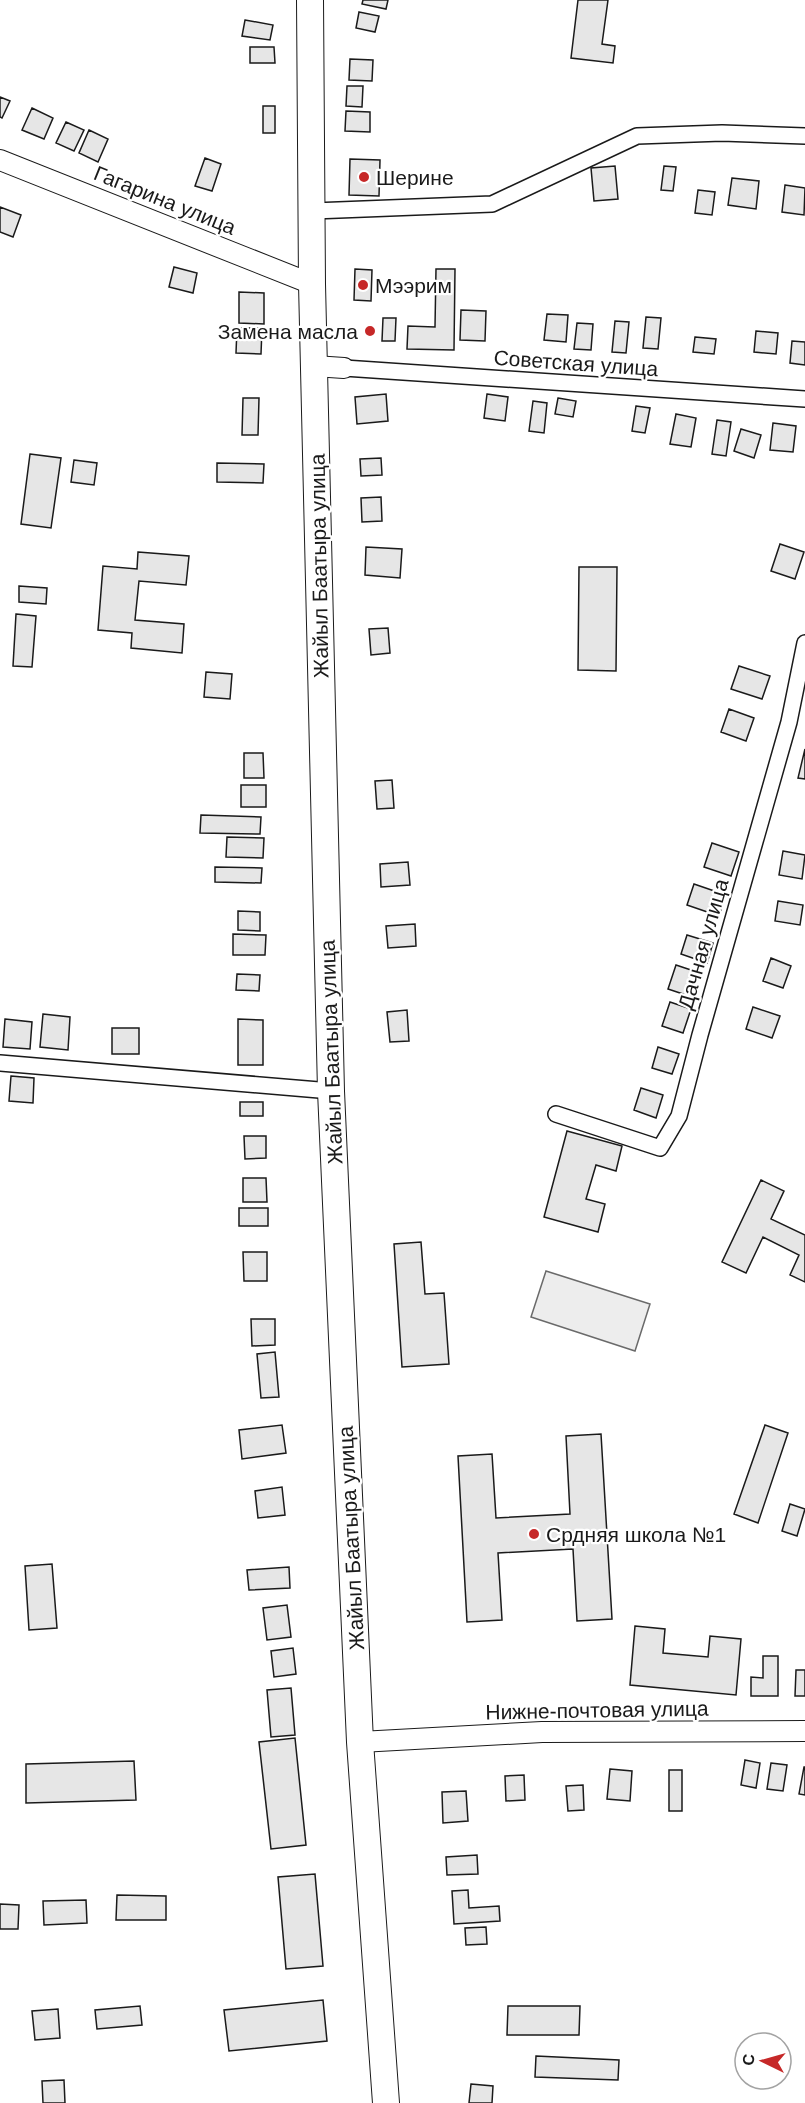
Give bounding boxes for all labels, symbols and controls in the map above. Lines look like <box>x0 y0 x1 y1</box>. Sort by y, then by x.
street label: Гагарина улица <box>91 161 240 239</box>
place label: Шерине <box>376 166 454 189</box>
marker: Шерине <box>357 170 371 184</box>
place label: Мээрим <box>375 274 452 297</box>
marker: Мээрим <box>356 278 370 292</box>
place label: Замена масла <box>218 320 358 343</box>
marker: Замена масла <box>363 324 377 338</box>
street label: Советская улица <box>493 346 659 380</box>
street label: Жайыл Баатыра улица <box>306 453 332 678</box>
street label: Дачная улица <box>673 876 733 1012</box>
street label: Жайыл Баатыра улица <box>316 939 346 1165</box>
street label: Жайыл Баатыра улица <box>334 1425 368 1651</box>
place label: Срдняя школа №1 <box>546 1523 726 1546</box>
marker: Срдняя школа №1 <box>527 1527 541 1541</box>
street label: Нижне-почтовая улица <box>485 1697 709 1723</box>
north arrow <box>733 2031 793 2091</box>
text: С <box>740 2053 758 2066</box>

